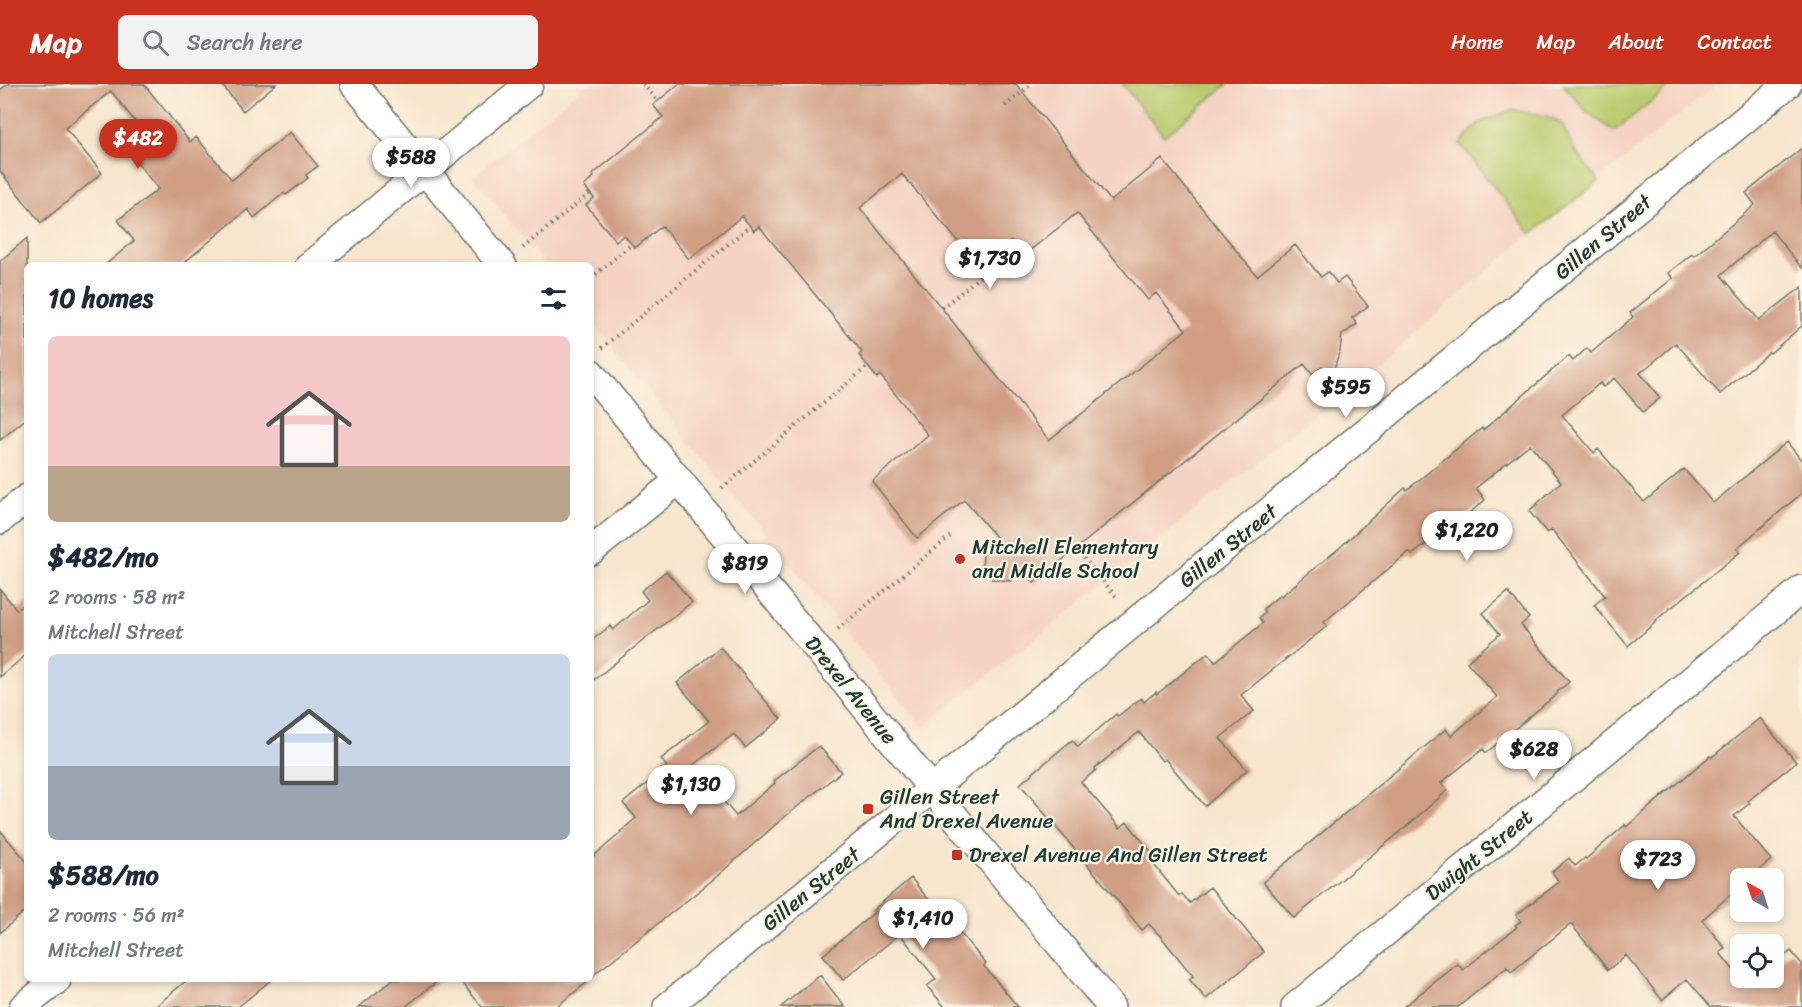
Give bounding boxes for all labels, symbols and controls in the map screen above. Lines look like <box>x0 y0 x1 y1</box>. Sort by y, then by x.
search box <box>118 15 538 69</box>
text: Map <box>30 18 82 67</box>
text: Search here <box>187 23 303 62</box>
text: Home <box>1451 23 1503 61</box>
text: Map <box>1536 23 1575 61</box>
text: About <box>1608 23 1665 61</box>
text: Contact <box>1698 23 1772 61</box>
icon: search <box>139 26 172 59</box>
pin: $482 <box>102 119 174 170</box>
text: $482 <box>113 121 163 156</box>
pin: $588 <box>375 138 447 189</box>
text: $588 <box>386 140 436 175</box>
street label: Gillen Street <box>1545 183 1662 290</box>
pin: $1,730 <box>941 239 1039 290</box>
text: $1,730 <box>959 241 1021 276</box>
text: 10 homes <box>48 275 153 321</box>
icon: filters <box>537 282 570 315</box>
pin: $595 <box>1310 368 1382 419</box>
text: $595 <box>1321 370 1371 405</box>
icon: home <box>255 375 363 483</box>
street label: Gillen Street <box>1170 493 1287 598</box>
pin: $1,220 <box>1418 511 1516 562</box>
text: $1,220 <box>1435 513 1499 548</box>
place label: Mitchell Elementary and Middle School <box>972 528 1158 590</box>
text: $482/mo <box>48 534 159 580</box>
pin: $819 <box>709 544 781 595</box>
text: $819 <box>722 546 768 581</box>
marker: Mitchell Elementary and Middle School <box>953 552 967 566</box>
text: 2 rooms · 58 m² <box>48 580 185 615</box>
text: Mitchell Street <box>48 615 184 650</box>
street label: Drexel Avenue <box>795 627 907 753</box>
icon: home <box>255 693 363 801</box>
pin: $628 <box>1498 730 1570 781</box>
text: $628 <box>1510 732 1558 767</box>
pin: $1,130 <box>642 765 740 816</box>
text: $1,130 <box>661 767 721 802</box>
place label: Gillen Street And Drexel Avenue <box>879 778 1054 840</box>
street label: Dwight Street <box>1416 799 1542 911</box>
marker: Gillen Street And Drexel Avenue <box>861 802 875 816</box>
street label: Gillen Street <box>753 836 870 941</box>
place label: Drexel Avenue And Gillen Street <box>969 836 1268 874</box>
pin: $723 <box>1622 840 1694 891</box>
text: $723 <box>1634 842 1682 877</box>
marker: Drexel Avenue And Gillen Street <box>950 848 964 862</box>
text: $588/mo <box>48 852 159 898</box>
north arrow <box>1730 868 1784 922</box>
map controls <box>1730 868 1784 988</box>
text: 2 rooms · 56 m² <box>48 898 185 933</box>
pin: $1,410 <box>874 899 972 950</box>
text: $1,410 <box>892 901 954 936</box>
text: Mitchell Street <box>48 933 184 968</box>
button: locate <box>1730 934 1784 988</box>

